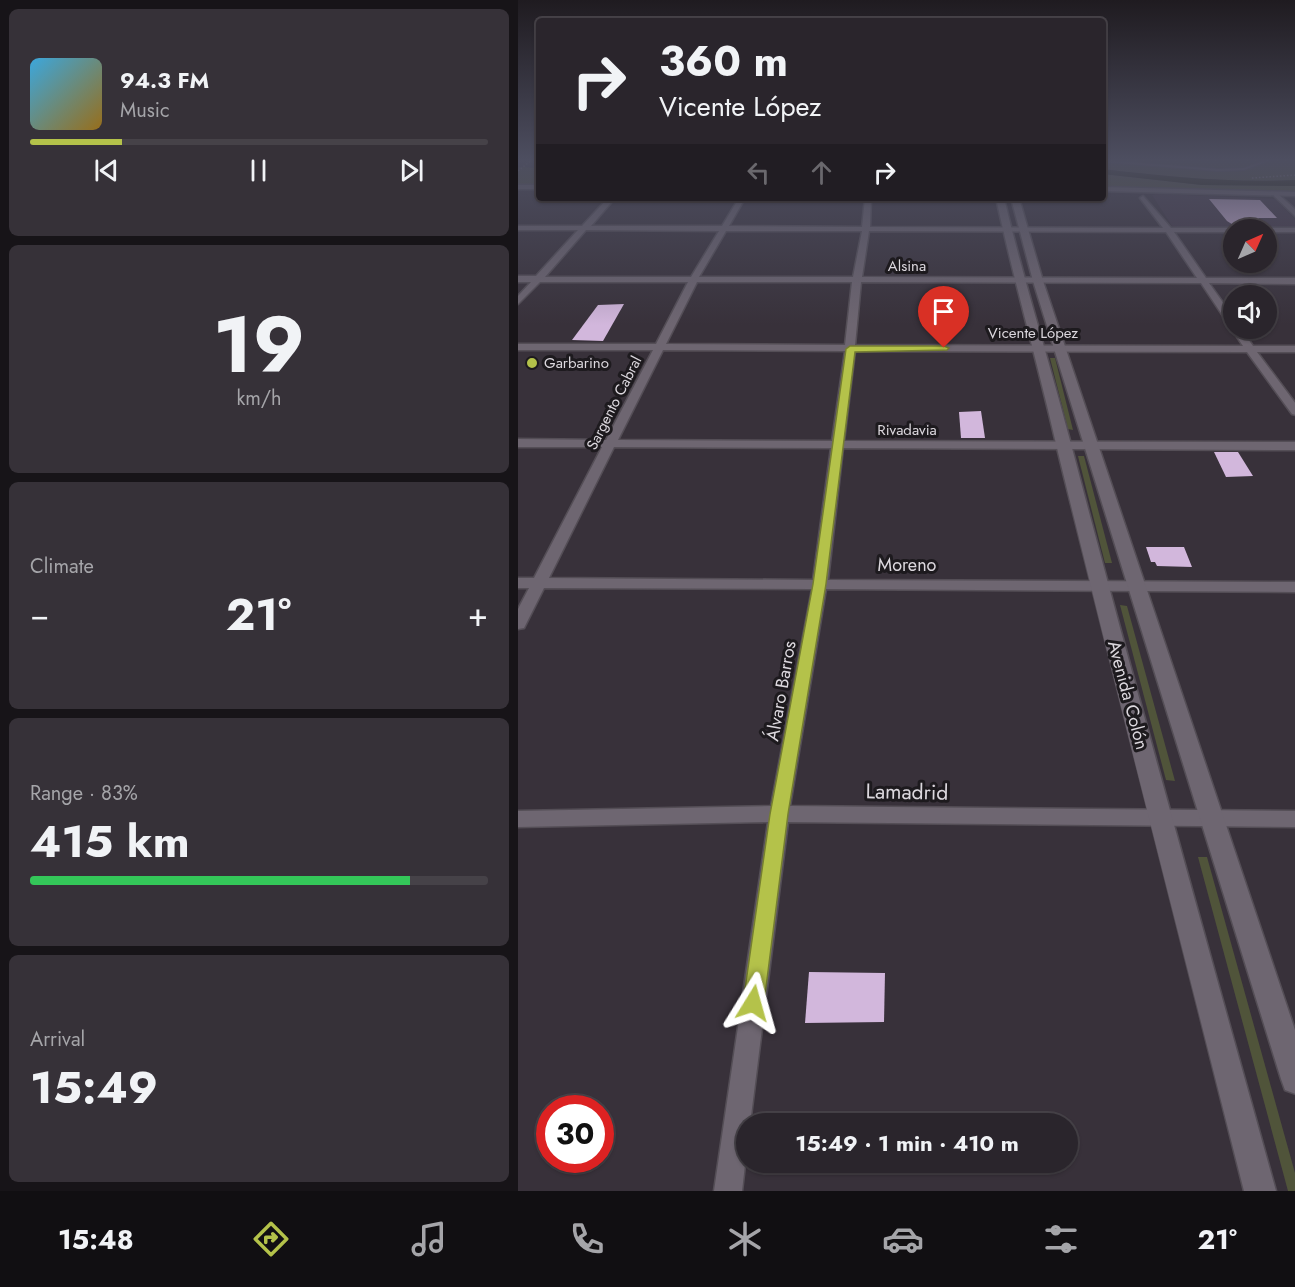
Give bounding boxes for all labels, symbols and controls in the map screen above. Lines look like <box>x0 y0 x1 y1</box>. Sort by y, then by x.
text: 360 m <box>659 31 788 92</box>
icon: right <box>560 42 638 120</box>
text: 94.3 FM <box>120 64 209 96</box>
text: Vicente López <box>659 87 822 126</box>
text: Music <box>120 96 170 125</box>
icon: previous <box>90 154 123 187</box>
icon: pause <box>242 154 275 187</box>
icon: next <box>395 154 428 187</box>
icon: left <box>742 156 775 189</box>
icon: ahead <box>805 156 838 189</box>
icon: right <box>868 156 901 189</box>
north arrow <box>1223 219 1277 273</box>
map controls <box>1223 219 1277 339</box>
street label: Alsina <box>888 255 926 277</box>
button: sound <box>1223 285 1277 339</box>
pin <box>918 286 969 348</box>
text: 19 <box>213 289 305 401</box>
icon: arrive <box>927 295 960 328</box>
street label: Vicente López <box>988 322 1078 344</box>
place label: Garbarino <box>544 352 609 374</box>
street label: Sargento Cabral <box>581 352 647 454</box>
marker: Garbarino <box>525 356 539 370</box>
text: km/h <box>236 384 282 413</box>
street label: Rivadavia <box>877 419 937 441</box>
text: Climate <box>30 552 94 581</box>
street label: Moreno <box>878 552 937 578</box>
text: 21° <box>226 582 291 647</box>
text: − <box>30 591 49 638</box>
text: + <box>468 591 488 638</box>
street label: Avenida Colón <box>1101 638 1155 752</box>
street label: Álvaro Barros <box>759 639 803 743</box>
street label: Lamadrid <box>865 776 949 808</box>
text: Range · 83% <box>30 779 138 808</box>
text: 415 km <box>30 809 190 874</box>
position arrow <box>721 971 785 1035</box>
text: Arrival <box>30 1025 85 1054</box>
text: 15:49 <box>30 1055 158 1120</box>
speed limit sign: 30 <box>536 1095 614 1173</box>
text: 15:49 · 1 min · 410 m <box>795 1127 1019 1159</box>
icon: directions <box>250 1218 292 1260</box>
icon: music <box>408 1218 450 1260</box>
icon: phone <box>566 1218 608 1260</box>
icon: climate <box>724 1218 766 1260</box>
icon: car <box>882 1218 924 1260</box>
icon: filters <box>1040 1218 1082 1260</box>
text: 15:48 <box>58 1220 134 1259</box>
text: 21° <box>1198 1220 1237 1259</box>

